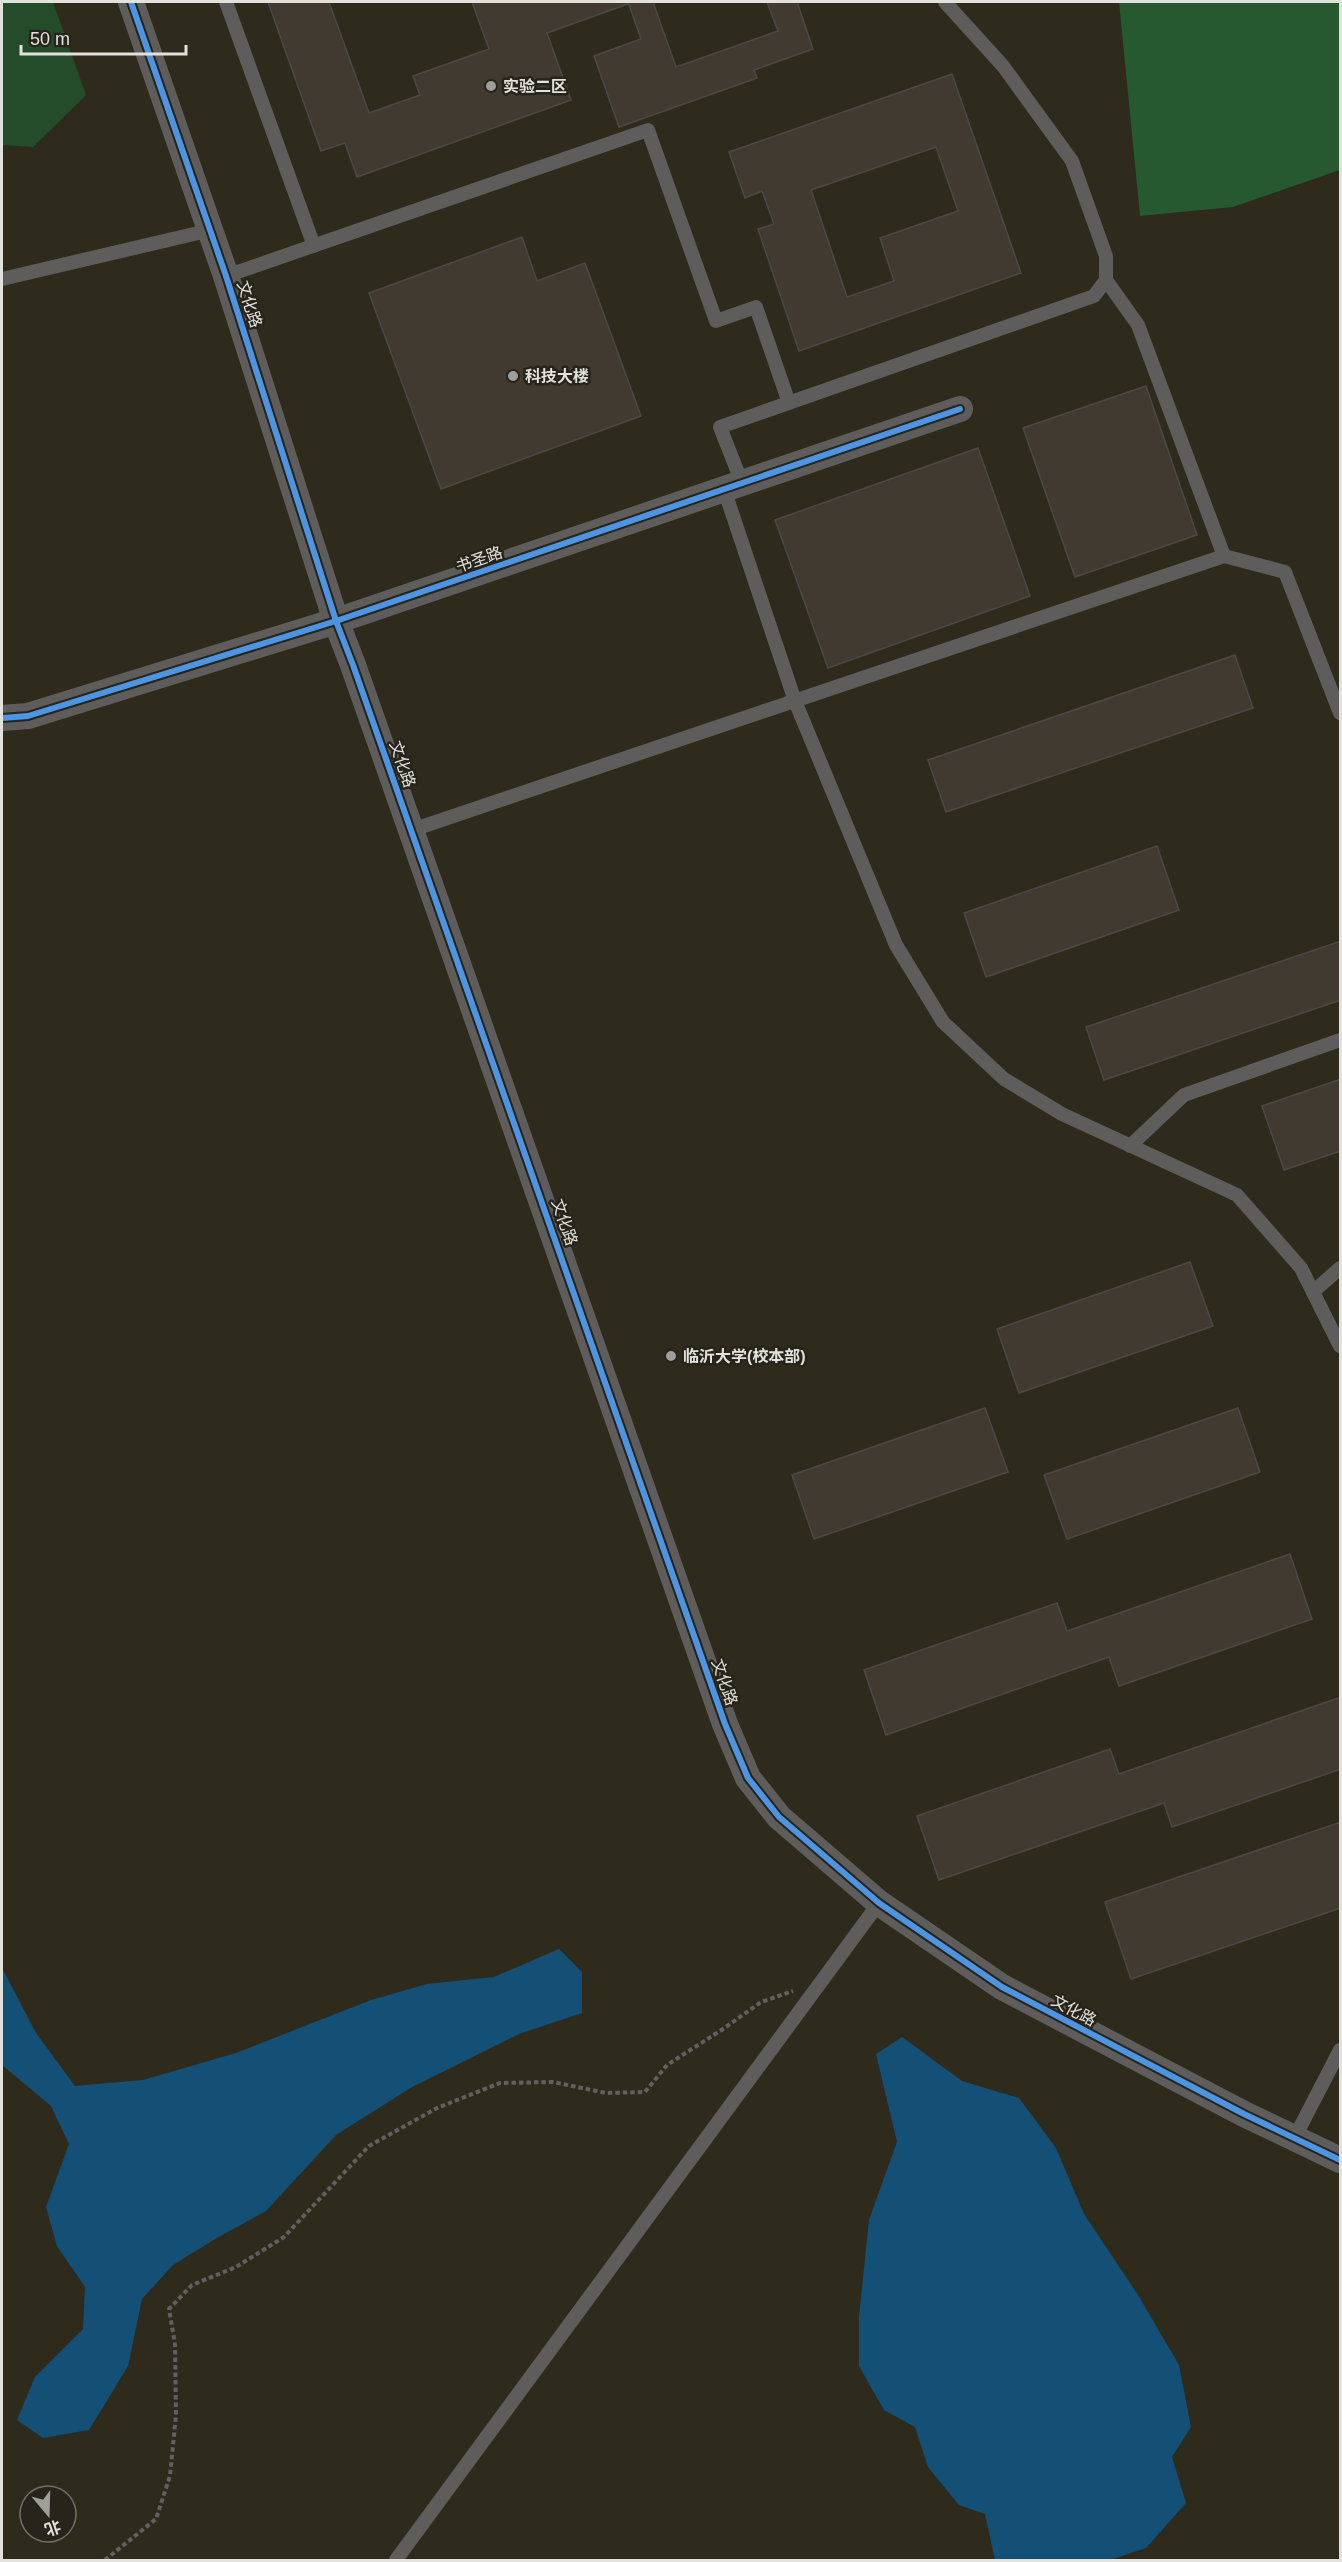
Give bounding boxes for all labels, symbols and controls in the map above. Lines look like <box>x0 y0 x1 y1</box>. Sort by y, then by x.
scale bar <box>21 18 186 56</box>
text: 50 m <box>30 29 70 49</box>
place label: 实验二区 <box>503 78 567 95</box>
marker: 实验二区 <box>484 79 498 93</box>
street label: 文化路 <box>234 279 265 330</box>
place label: 科技大楼 <box>525 368 589 385</box>
marker: 科技大楼 <box>506 369 520 383</box>
street label: 书圣路 <box>454 544 505 575</box>
street label: 文化路 <box>387 739 418 790</box>
street label: 文化路 <box>549 1197 580 1248</box>
place label: 临沂大学(校本部) <box>683 1347 806 1365</box>
marker: 临沂大学(校本部) <box>664 1349 678 1363</box>
street label: 文化路 <box>709 1657 740 1708</box>
street label: 文化路 <box>1049 1992 1099 2029</box>
north arrow <box>18 2484 78 2544</box>
text: 北 <box>42 2517 63 2538</box>

